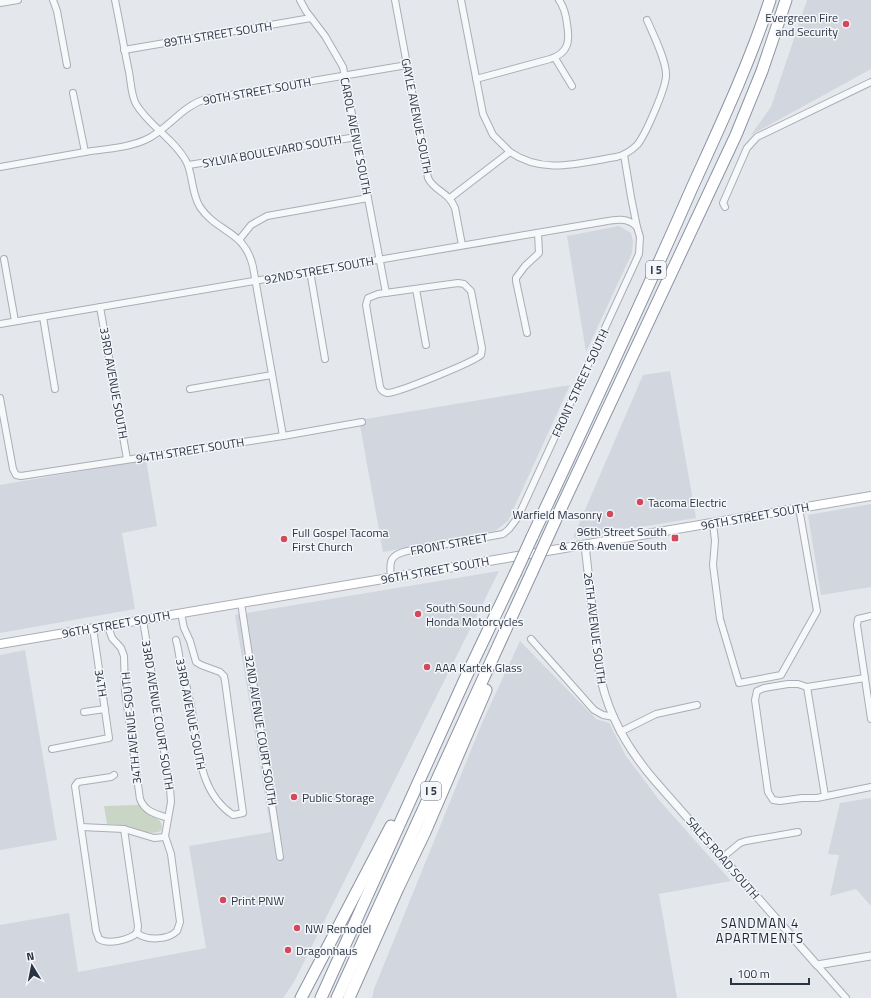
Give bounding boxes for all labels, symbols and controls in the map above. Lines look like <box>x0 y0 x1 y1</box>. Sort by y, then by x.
place label: Evergreen Fire and Security <box>765 8 838 41</box>
street label: 89TH STREET SOUTH <box>162 16 274 52</box>
marker: Evergreen Fire and Security <box>841 19 851 29</box>
street label: GAYLE AVENUE SOUTH <box>396 56 438 176</box>
street label: 90TH STREET SOUTH <box>201 72 313 110</box>
street label: CAROL AVENUE SOUTH <box>335 76 377 196</box>
street label: SYLVIA BOULEVARD SOUTH <box>201 129 343 173</box>
street label: 92ND STREET SOUTH <box>263 251 375 289</box>
road number: I 5 <box>646 261 666 279</box>
street label: 33RD AVENUE SOUTH <box>95 326 133 440</box>
street label: FRONT STREET SOUTH <box>547 326 613 440</box>
street label: 94TH STREET SOUTH <box>134 432 246 468</box>
place label: Tacoma Electric <box>648 493 726 512</box>
marker: Tacoma Electric <box>635 497 645 507</box>
street label: 96TH STREET SOUTH <box>699 497 811 535</box>
place label: Warfield Masonry <box>513 505 602 524</box>
marker: Warfield Masonry <box>605 509 615 519</box>
place label: 96th Street South & 26th Avenue South <box>559 522 667 555</box>
place label: Full Gospel Tacoma First Church <box>292 523 389 556</box>
street label: FRONT STREET <box>409 528 490 560</box>
marker: 96th Street South & 26th Avenue South <box>670 533 680 543</box>
marker: Full Gospel Tacoma First Church <box>279 534 289 544</box>
street label: 96TH STREET SOUTH <box>379 551 491 589</box>
street label: 26TH AVENUE SOUTH <box>579 571 611 685</box>
place label: South Sound Honda Motorcycles <box>426 598 524 631</box>
street label: 96TH STREET SOUTH <box>60 605 172 643</box>
marker: South Sound Honda Motorcycles <box>413 609 423 619</box>
street label: 33RD AVENUE COURT SOUTH <box>137 639 179 791</box>
street label: 32ND AVENUE COURT SOUTH <box>240 653 282 807</box>
street label: 33RD AVENUE SOUTH <box>171 657 211 771</box>
place label: AAA Kartek Glass <box>435 658 523 677</box>
marker: AAA Kartek Glass <box>422 662 432 672</box>
street label: 34TH <box>89 668 113 698</box>
street label: 34TH AVENUE SOUTH <box>116 671 146 785</box>
road number: I 5 <box>421 782 441 800</box>
place label: Public Storage <box>302 788 374 807</box>
marker: Public Storage <box>289 792 299 802</box>
street label: SALES ROAD SOUTH <box>682 812 764 904</box>
place label: Print PNW <box>231 891 284 910</box>
marker: Print PNW <box>218 895 228 905</box>
district label: SANDMAN 4 APARTMENTS <box>716 913 804 948</box>
place label: NW Remodel <box>305 919 371 938</box>
marker: NW Remodel <box>292 923 302 933</box>
place label: Dragonhaus <box>296 941 358 960</box>
marker: Dragonhaus <box>283 945 293 955</box>
north arrow <box>12 946 52 986</box>
text: N <box>25 948 35 965</box>
scale bar <box>731 960 809 986</box>
text: 100 m <box>737 964 770 983</box>

